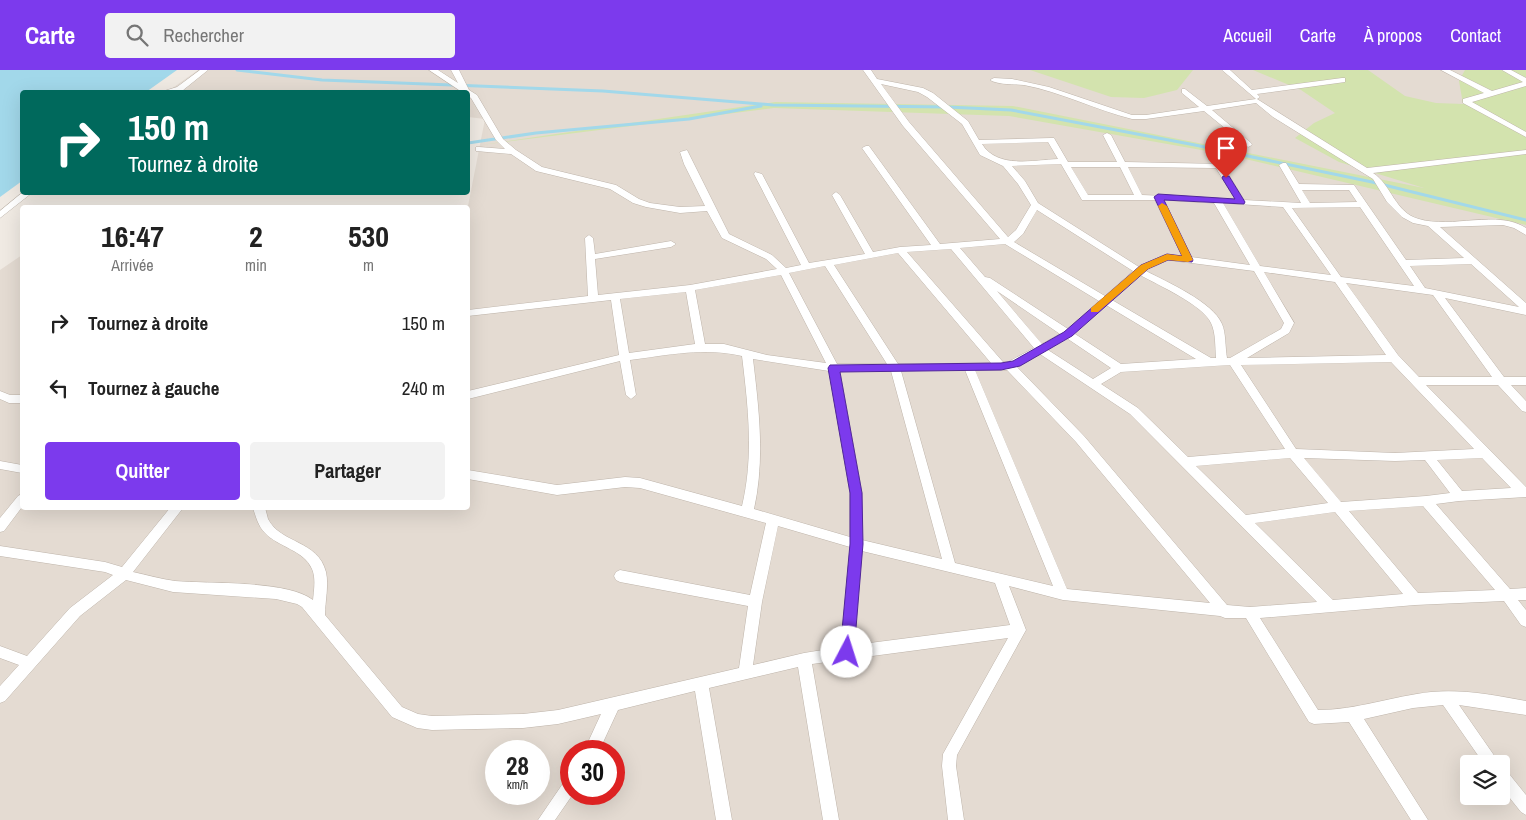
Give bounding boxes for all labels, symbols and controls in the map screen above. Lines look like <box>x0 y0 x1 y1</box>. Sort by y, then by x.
search box <box>105 13 455 58</box>
text: Carte <box>25 19 75 51</box>
icon: search <box>123 21 151 49</box>
text: Rechercher <box>163 22 244 48</box>
text: Accueil <box>1223 23 1272 48</box>
text: Carte <box>1300 23 1336 48</box>
text: À propos <box>1364 23 1422 48</box>
text: Contact <box>1450 23 1501 48</box>
text: 150 m <box>128 104 209 151</box>
icon: right <box>45 110 110 175</box>
pin <box>1205 127 1247 178</box>
icon: arrive <box>1212 134 1240 162</box>
text: Tournez à droite <box>128 149 258 179</box>
text: 16:47 <box>101 216 164 256</box>
text: 2 <box>249 216 263 256</box>
text: 530 <box>348 216 389 256</box>
text: Arrivée <box>111 254 154 276</box>
text: min <box>245 254 267 276</box>
text: m <box>363 254 374 276</box>
icon: right <box>45 309 73 337</box>
text: Tournez à droite <box>88 310 208 336</box>
text: 150 m <box>402 310 445 336</box>
icon: left <box>45 374 73 402</box>
text: Tournez à gauche <box>88 375 219 401</box>
text: 240 m <box>402 375 445 401</box>
button: Quitter <box>45 442 240 500</box>
button: Partager <box>250 442 445 500</box>
position arrow <box>820 625 872 677</box>
speed limit sign: 30 <box>560 740 625 805</box>
text: 28 <box>506 749 529 783</box>
map controls <box>1460 755 1510 805</box>
button: layers <box>1460 755 1510 805</box>
text: km/h <box>507 777 528 793</box>

